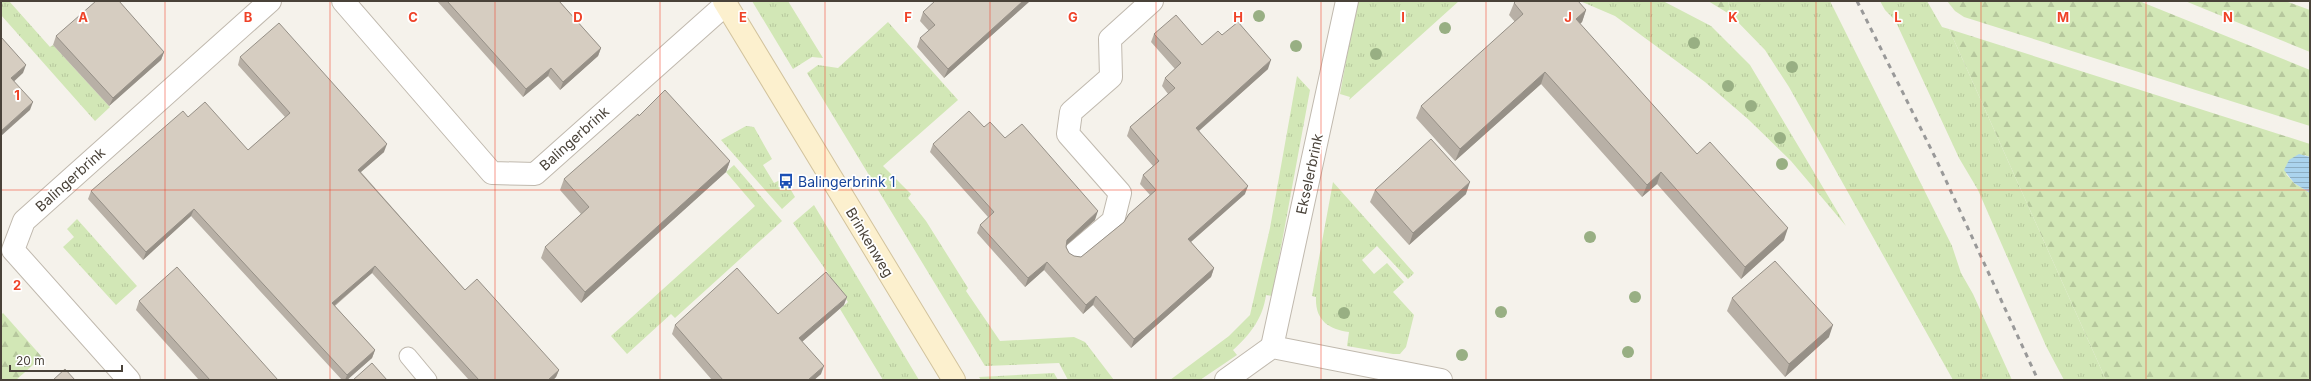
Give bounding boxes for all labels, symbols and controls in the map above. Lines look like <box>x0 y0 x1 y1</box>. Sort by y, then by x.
text: A <box>78 9 88 25</box>
text: B <box>244 9 253 25</box>
text: C <box>408 9 418 25</box>
text: D <box>573 9 583 25</box>
text: E <box>739 9 747 25</box>
text: F <box>904 9 912 25</box>
text: G <box>1068 9 1078 25</box>
text: H <box>1233 9 1243 25</box>
text: I <box>1401 9 1405 25</box>
text: J <box>1564 9 1572 25</box>
text: K <box>1728 9 1738 25</box>
text: L <box>1894 9 1902 25</box>
text: M <box>2057 9 2069 25</box>
text: N <box>2223 9 2233 25</box>
text: 1 <box>14 87 20 103</box>
street label: Balingerbrink <box>536 102 613 174</box>
street label: Ekselerbrink <box>1292 132 1326 216</box>
street label: Balingerbrink <box>32 143 109 215</box>
bus stop icon: Balingerbrink 1 <box>777 172 795 190</box>
place label: Balingerbrink 1 <box>798 173 895 190</box>
street label: Brinkenweg <box>843 204 897 280</box>
text: 2 <box>13 277 21 293</box>
scale bar <box>10 347 122 373</box>
text: 20 m <box>16 353 45 368</box>

